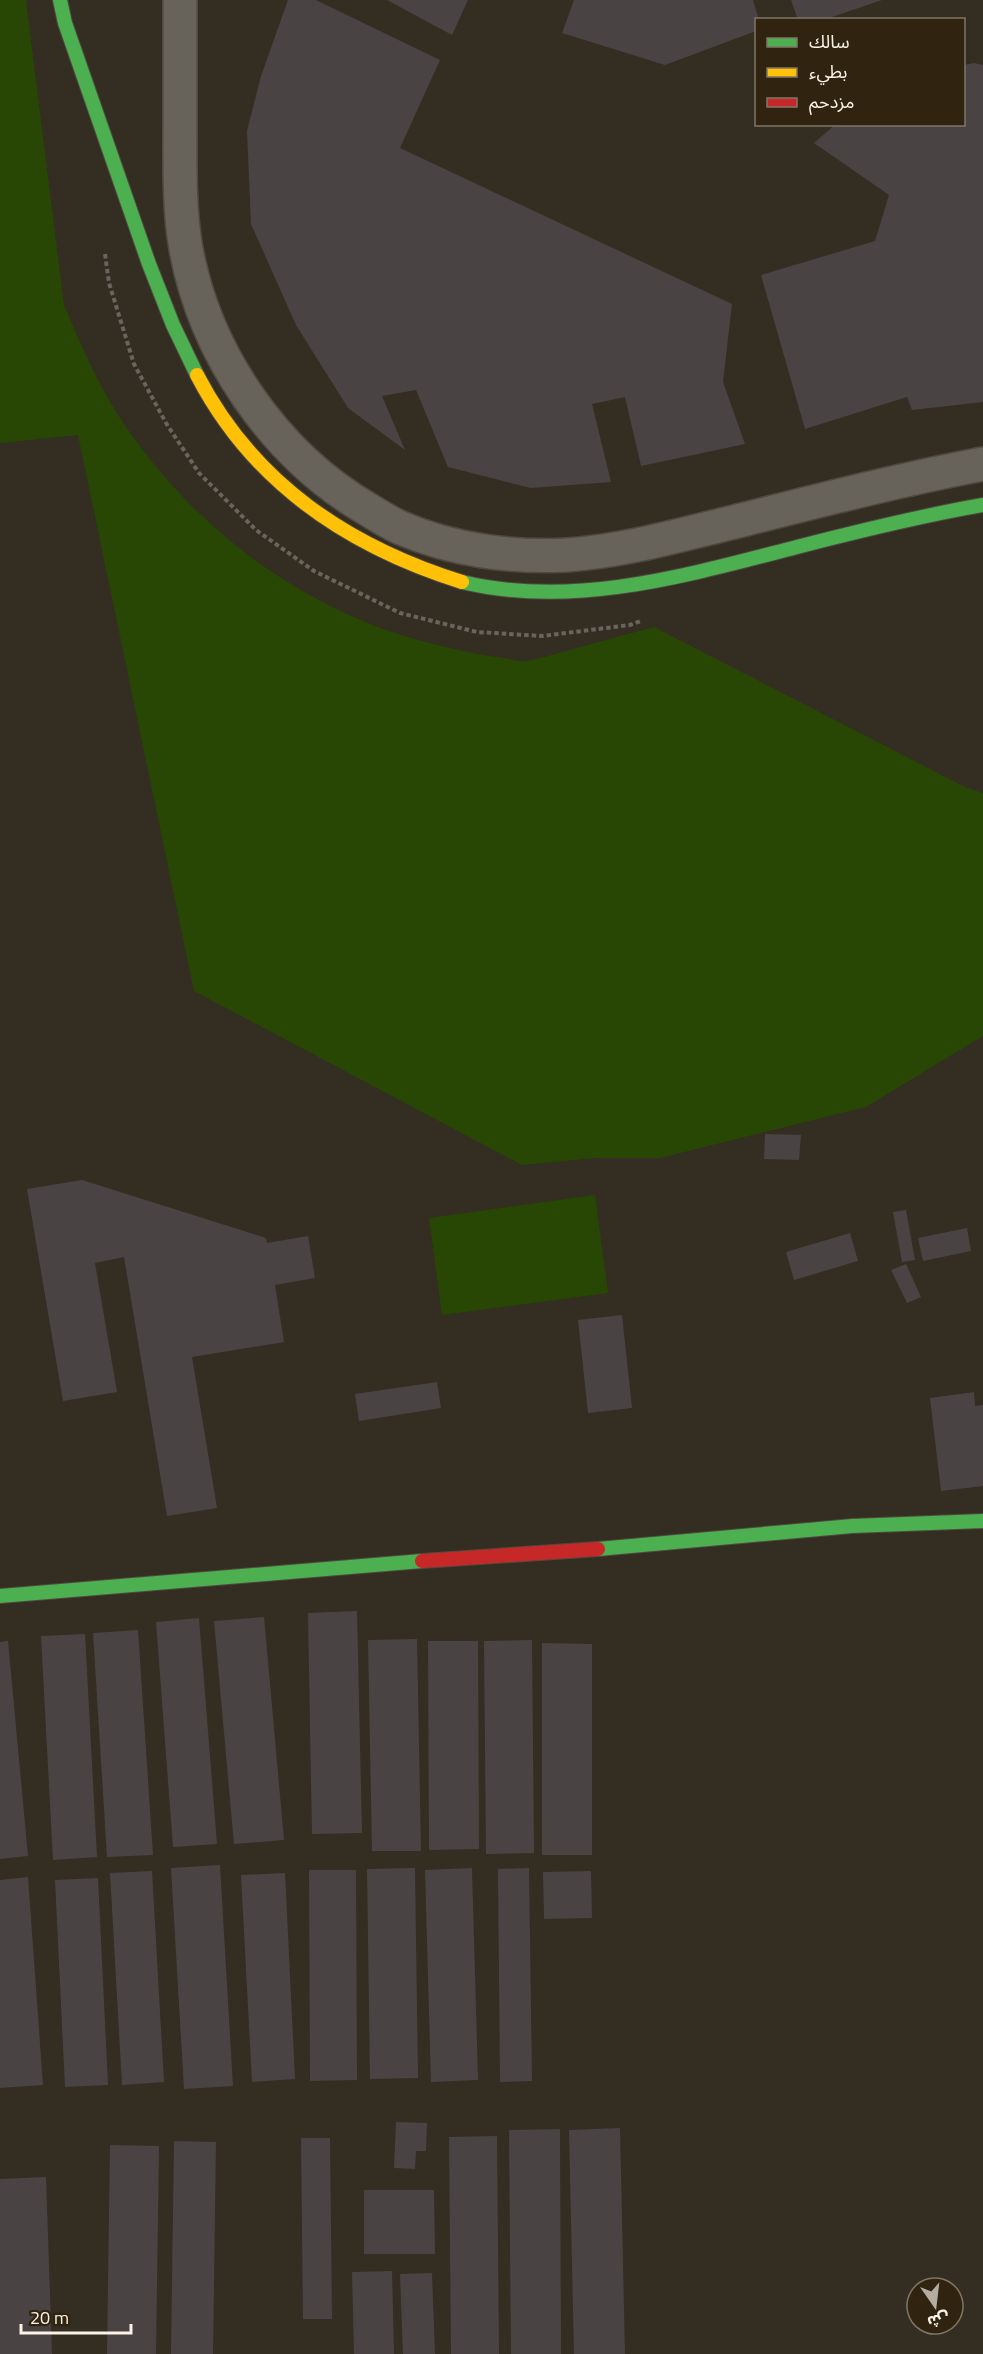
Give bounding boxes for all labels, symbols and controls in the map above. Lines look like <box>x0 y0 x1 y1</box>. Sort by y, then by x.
legend <box>755 18 965 126</box>
text: سالك <box>809 28 850 55</box>
text: بطيء <box>809 58 847 85</box>
text: مزدحم <box>809 88 854 115</box>
north arrow <box>905 2276 965 2336</box>
scale bar <box>21 2297 130 2335</box>
text: 20 m <box>30 2304 69 2331</box>
text: ش <box>925 2306 952 2335</box>

